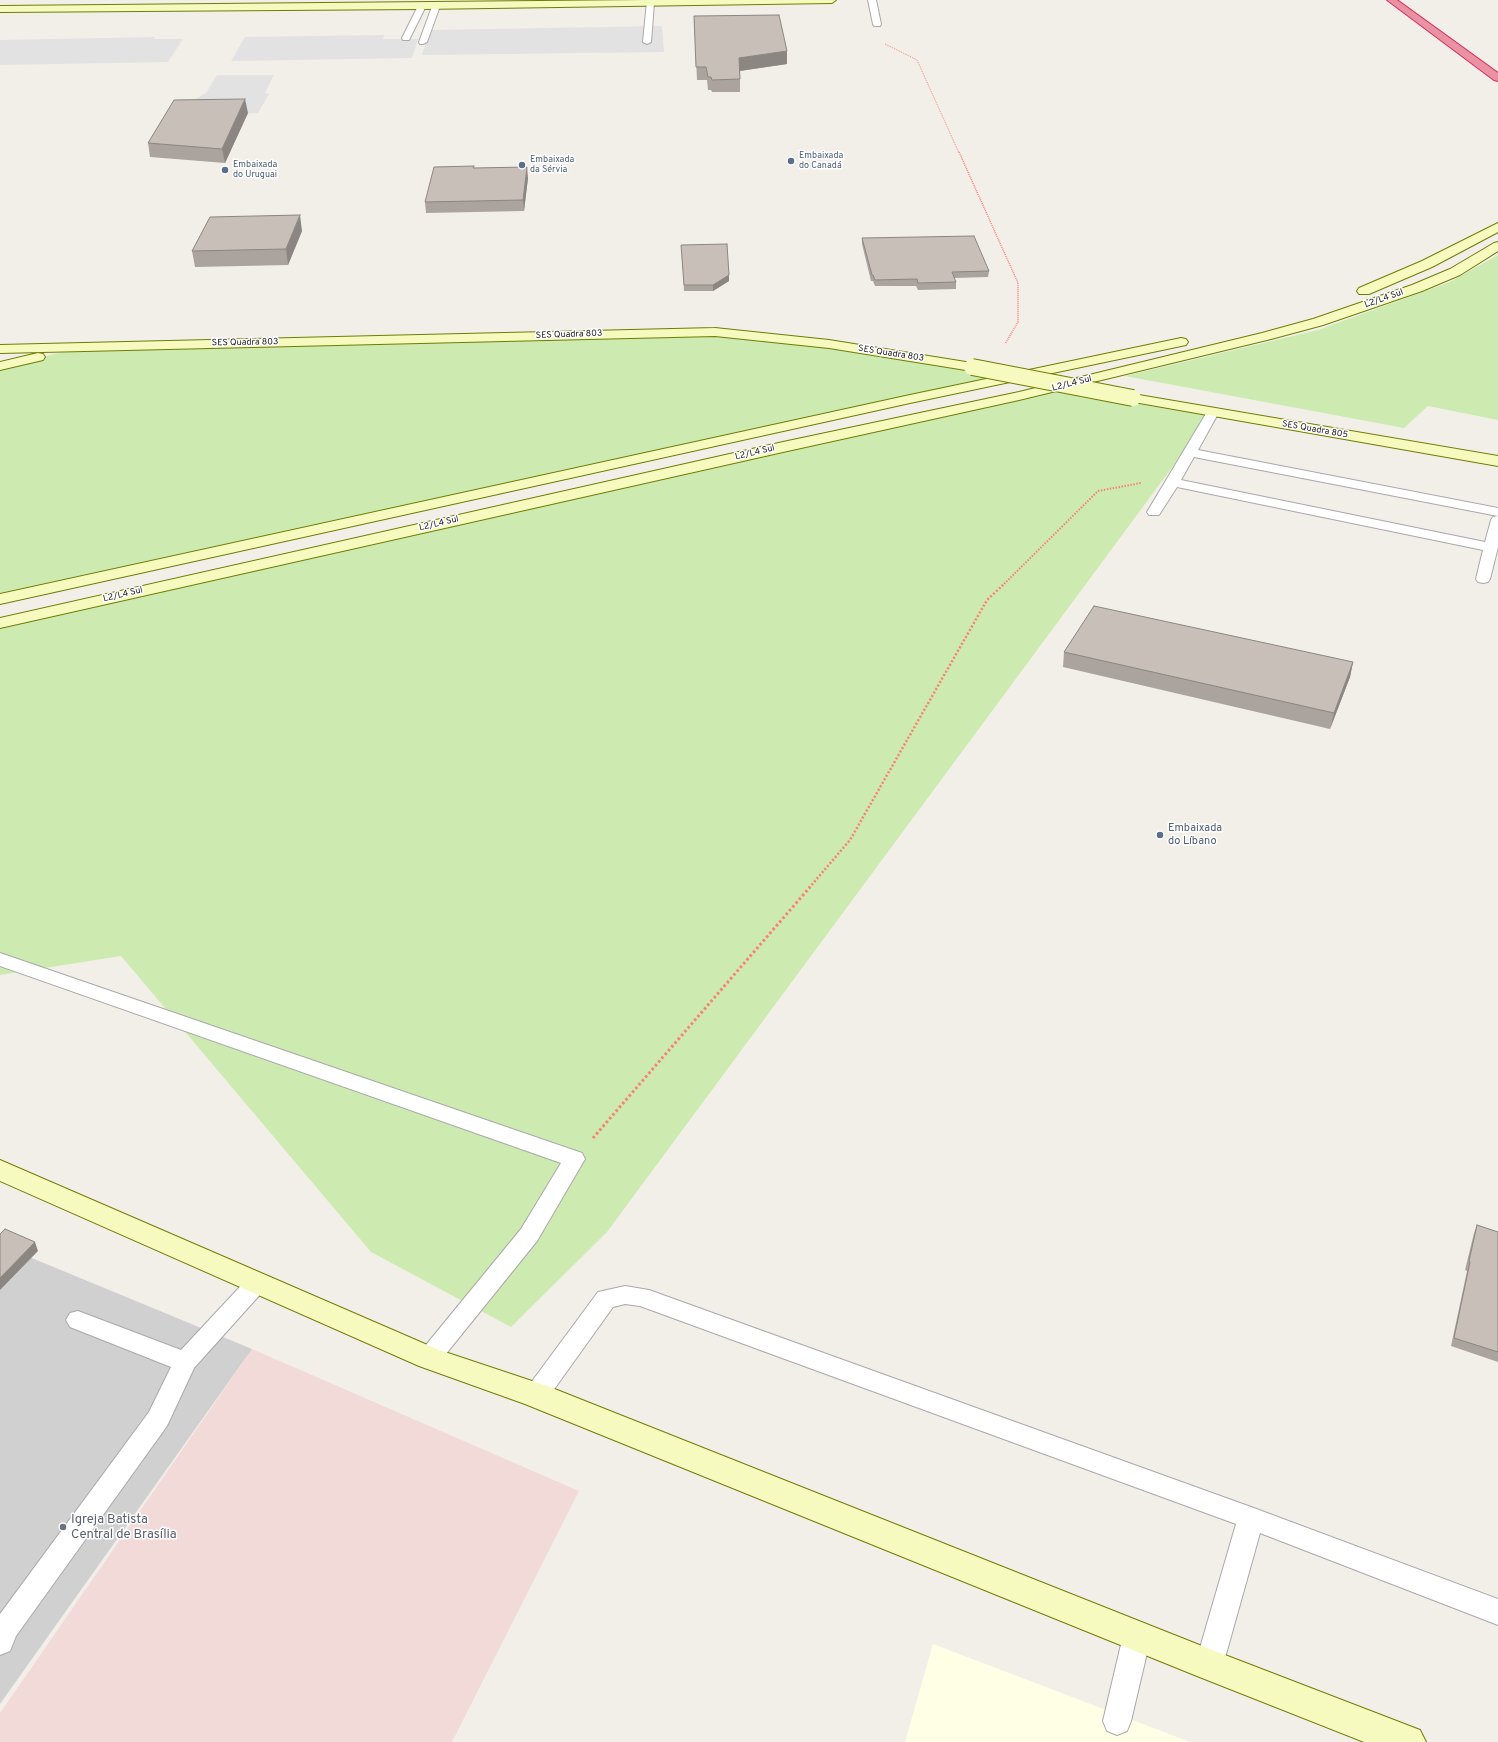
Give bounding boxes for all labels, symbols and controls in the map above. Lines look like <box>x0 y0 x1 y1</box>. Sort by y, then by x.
place label: Embaixada do Canadá <box>799 151 843 172</box>
place label: Embaixada da Sérvia <box>530 155 574 176</box>
marker: Embaixada do Canadá <box>786 156 796 166</box>
place label: Embaixada do Uruguai <box>233 160 277 181</box>
marker: Embaixada da Sérvia <box>517 160 527 170</box>
marker: Embaixada do Uruguai <box>220 165 230 175</box>
street label: L2/L4 Sul <box>1363 287 1405 311</box>
street label: SES Quadra 803 <box>536 328 602 342</box>
street label: SES Quadra 803 <box>212 337 278 349</box>
street label: SES Quadra 803 <box>857 343 925 365</box>
street label: L2/L4 Sul <box>1051 374 1093 394</box>
street label: SES Quadra 805 <box>1281 419 1349 441</box>
street label: L2/L4 Sul <box>734 443 776 463</box>
street label: L2/L4 Sul <box>418 514 460 534</box>
street label: L2/L4 Sul <box>102 585 144 605</box>
place label: Embaixada do Líbano <box>1168 822 1222 848</box>
marker: Embaixada do Líbano <box>1155 830 1165 840</box>
place label: Igreja Batista Central de Brasília <box>71 1512 177 1543</box>
marker: Igreja Batista Central de Brasília <box>58 1522 68 1532</box>

